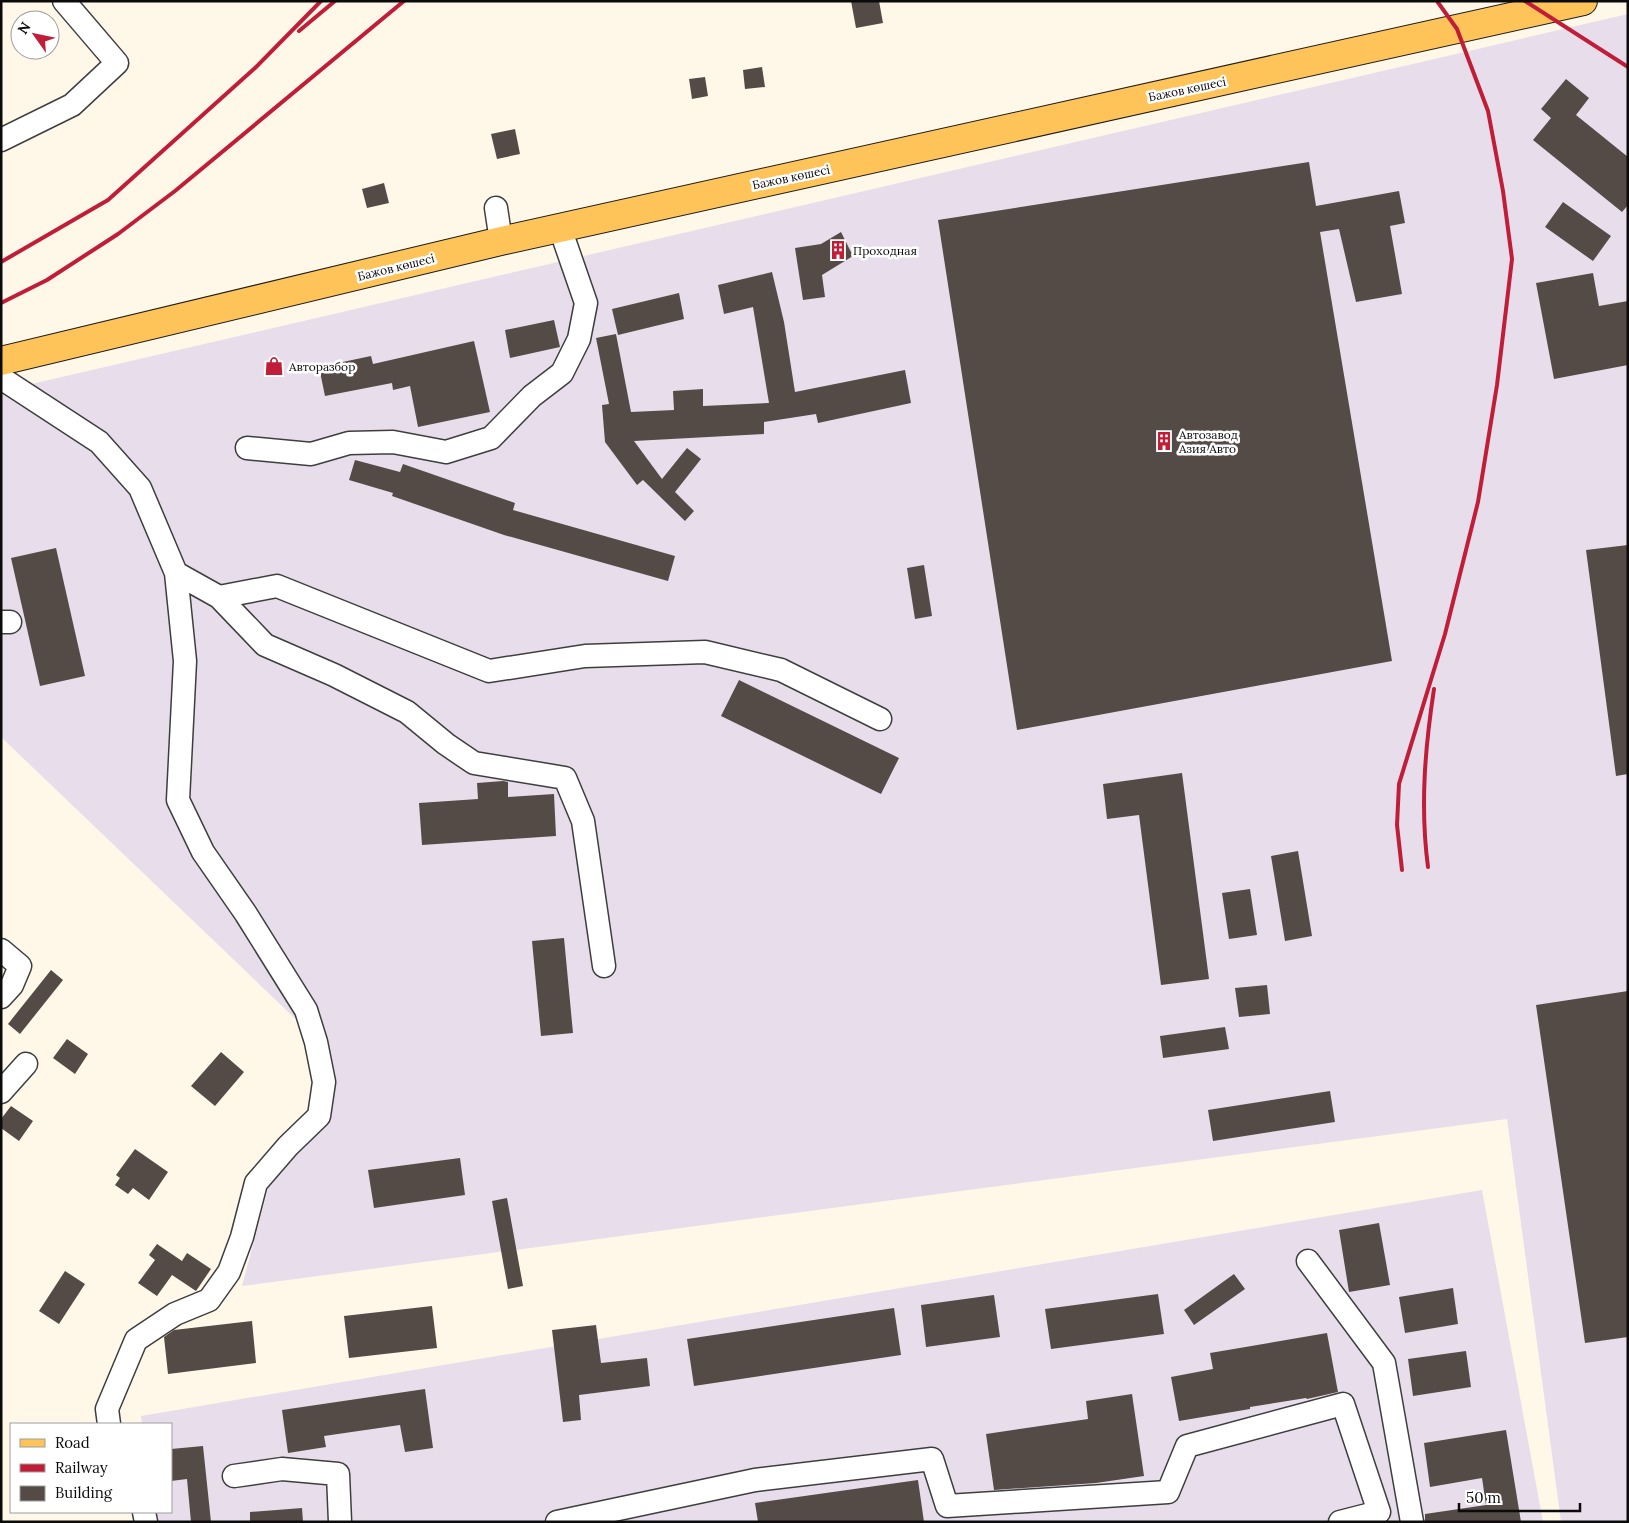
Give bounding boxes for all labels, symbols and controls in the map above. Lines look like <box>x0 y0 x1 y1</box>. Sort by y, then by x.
north arrow <box>10 10 60 60</box>
text: N <box>14 18 35 37</box>
street label: Бажов көшесі <box>1147 73 1227 105</box>
street label: Бажов көшесі <box>751 161 831 193</box>
building icon: Проходная <box>827 239 849 261</box>
place label: Проходная <box>853 243 917 258</box>
street label: Бажов көшесі <box>356 250 436 284</box>
shop icon: Авторазбор <box>263 355 285 377</box>
place label: Авторазбор <box>288 359 355 374</box>
place label: Автозавод Азия Авто <box>1178 427 1238 456</box>
building icon: Автозавод Азия Авто <box>1153 430 1175 452</box>
legend <box>10 1423 172 1513</box>
text: Road <box>55 1433 90 1452</box>
text: Railway <box>55 1458 108 1477</box>
scale bar <box>1459 1480 1580 1512</box>
text: Building <box>55 1483 113 1502</box>
text: 50 m <box>1466 1488 1501 1507</box>

